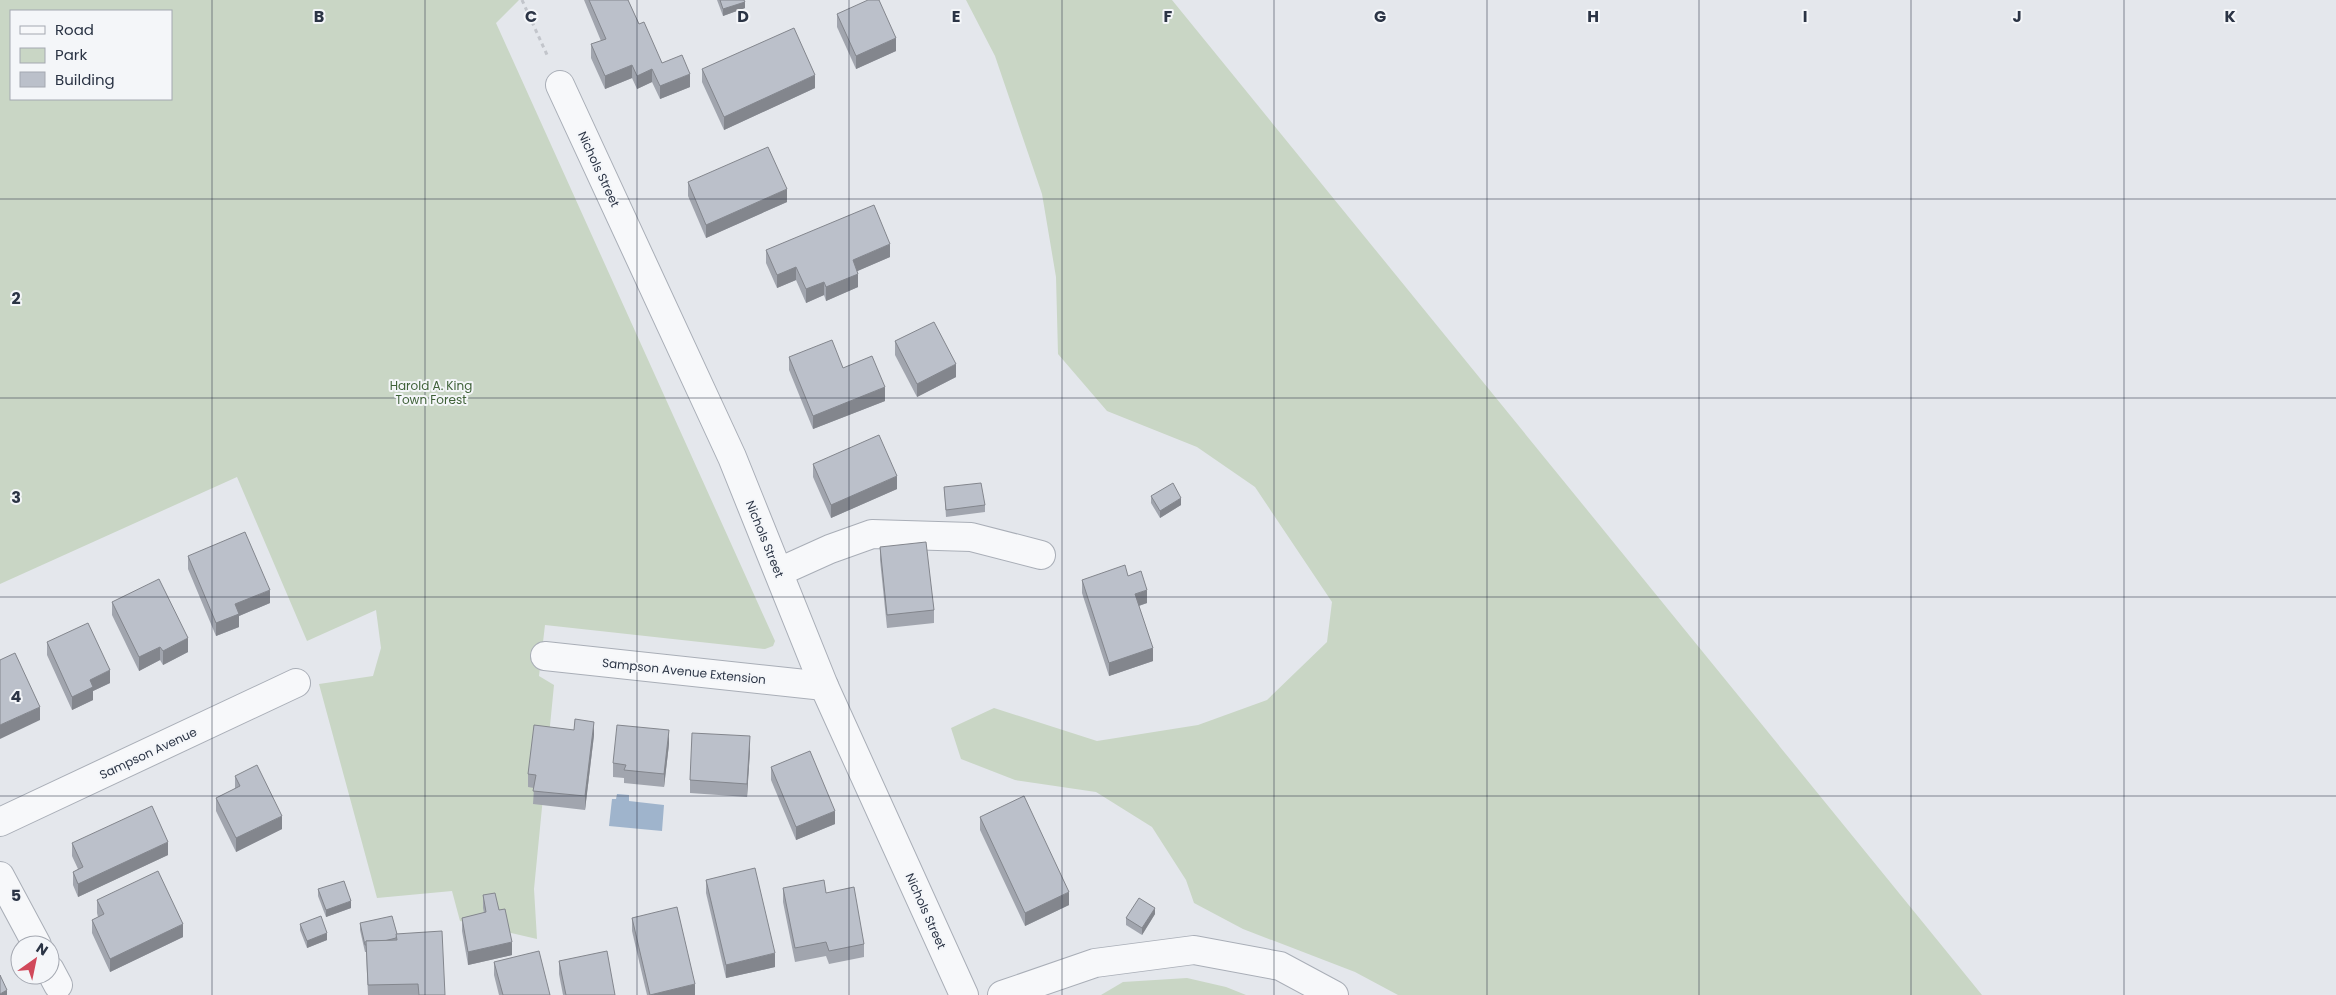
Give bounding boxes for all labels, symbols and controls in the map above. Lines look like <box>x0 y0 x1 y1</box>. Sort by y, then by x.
text: B <box>314 5 324 28</box>
text: C <box>525 5 537 28</box>
text: D <box>737 5 749 28</box>
text: E <box>952 5 960 28</box>
text: F <box>1164 5 1173 28</box>
text: G <box>1374 5 1386 28</box>
text: H <box>1587 5 1599 28</box>
text: I <box>1803 5 1807 28</box>
text: J <box>2012 5 2022 28</box>
text: K <box>2224 5 2236 28</box>
legend <box>10 10 172 100</box>
text: Road <box>55 19 94 40</box>
text: Park <box>55 44 87 65</box>
text: Building <box>55 69 115 90</box>
street label: Nichols Street <box>574 128 624 210</box>
text: 2 <box>11 287 21 310</box>
park label: Harold A. King Town Forest <box>390 377 472 408</box>
text: 3 <box>11 486 21 509</box>
street label: Nichols Street <box>742 498 788 580</box>
street label: Sampson Avenue Extension <box>601 654 767 688</box>
text: 4 <box>11 685 22 708</box>
street label: Sampson Avenue <box>97 723 199 783</box>
street label: Nichols Street <box>902 870 950 952</box>
text: 5 <box>11 884 21 907</box>
north arrow <box>10 935 60 985</box>
text: N <box>32 938 52 960</box>

